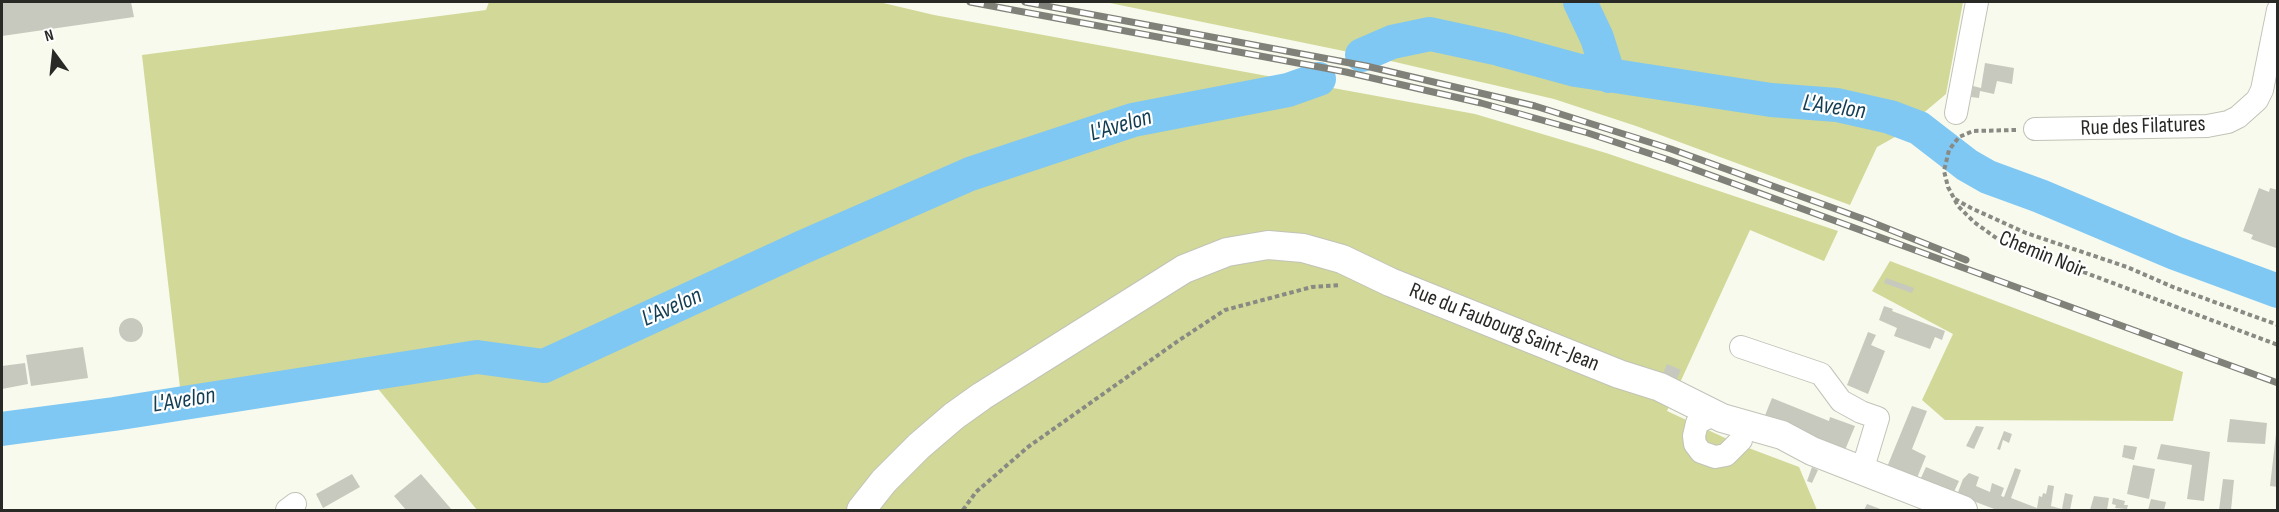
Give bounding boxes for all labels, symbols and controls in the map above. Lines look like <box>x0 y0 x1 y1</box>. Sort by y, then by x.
north arrow <box>24 24 84 84</box>
text: N <box>43 26 56 46</box>
water label: L'Avelon <box>1801 89 1867 127</box>
water label: L'Avelon <box>1087 103 1155 149</box>
street label: Rue des Filatures <box>2080 112 2206 142</box>
street label: Chemin Noir <box>1995 226 2089 284</box>
street label: Rue du Faubourg Saint-Jean <box>1405 278 1603 378</box>
water label: L'Avelon <box>637 282 707 334</box>
water label: L'Avelon <box>151 382 217 420</box>

